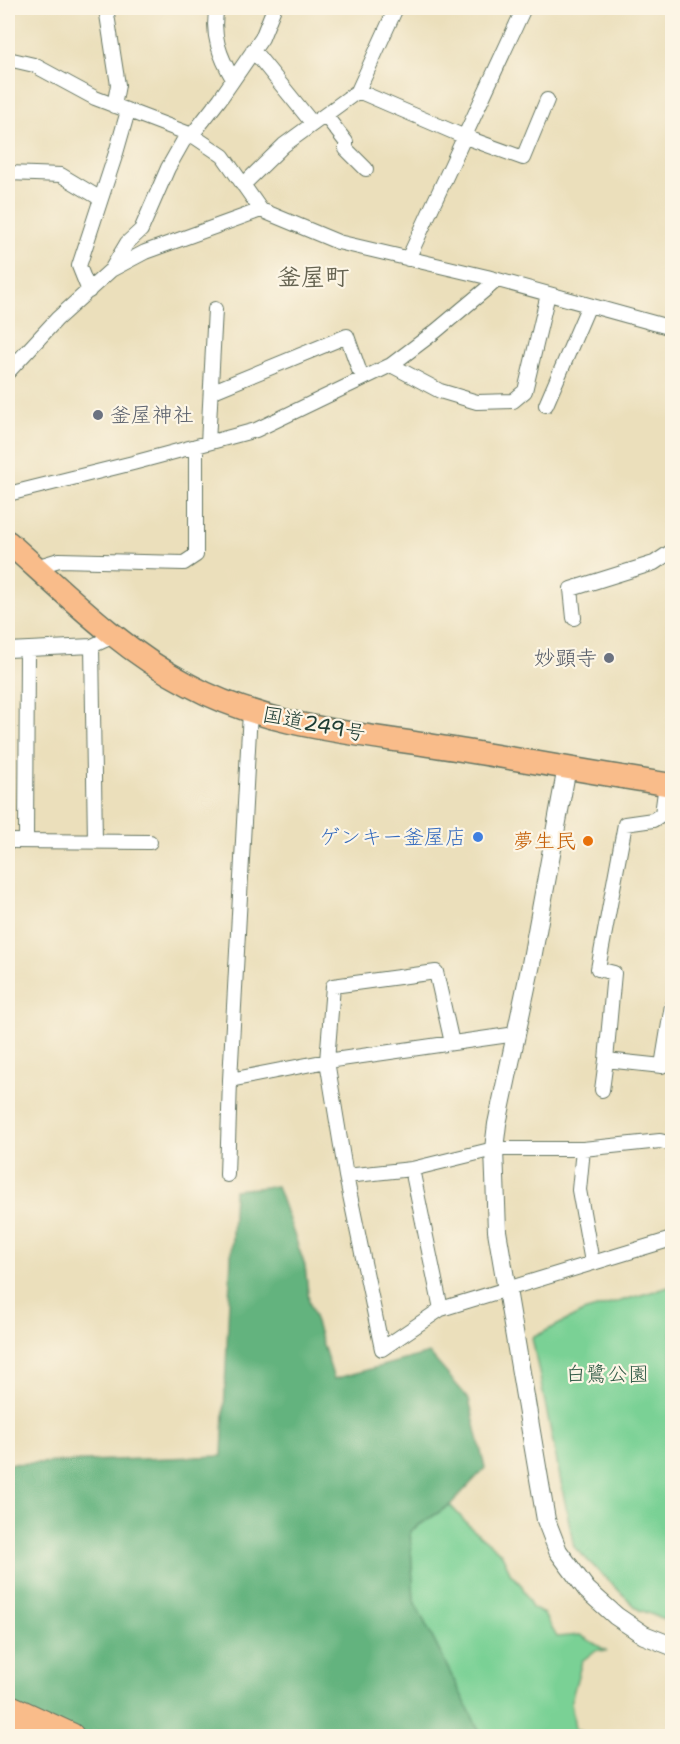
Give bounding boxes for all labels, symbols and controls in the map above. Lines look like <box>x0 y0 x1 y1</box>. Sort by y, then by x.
district label: 釜屋町 <box>277 261 349 293</box>
place label: 釜屋神社 <box>110 401 194 429</box>
marker: 釜屋神社 <box>91 408 105 422</box>
place label: 妙顕寺 <box>534 644 597 672</box>
marker: 妙顕寺 <box>602 651 616 665</box>
street label: 国道249号 <box>260 700 368 748</box>
place label: ゲンキー釜屋店 <box>319 823 466 851</box>
place label: 夢生民 <box>513 827 576 855</box>
marker: ゲンキー釜屋店 <box>471 830 485 844</box>
marker: 夢生民 <box>581 834 595 848</box>
park label: 白鷺公園 <box>565 1360 649 1388</box>

